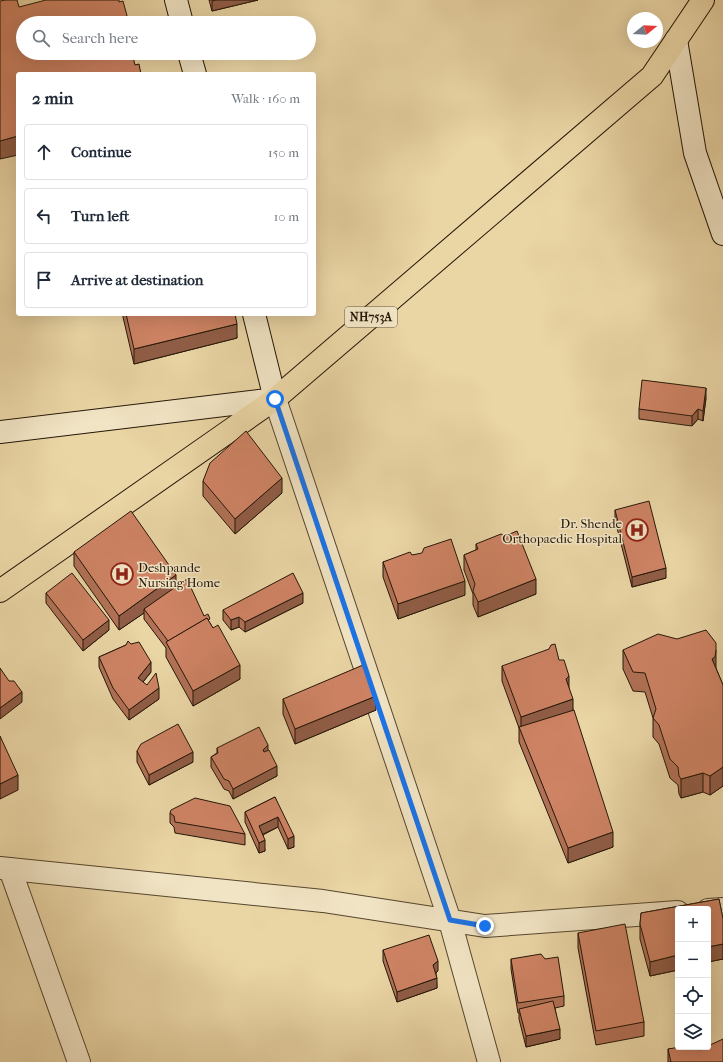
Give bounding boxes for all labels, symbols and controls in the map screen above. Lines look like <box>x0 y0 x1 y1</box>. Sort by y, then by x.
north arrow <box>627 12 663 48</box>
search box <box>16 16 316 60</box>
icon: search <box>30 27 52 49</box>
text: Search here <box>62 29 138 47</box>
text: 2 min <box>32 88 73 108</box>
text: Walk · 160 m <box>231 91 300 106</box>
icon: ahead <box>33 141 55 163</box>
text: Continue <box>71 143 131 161</box>
text: 150 m <box>268 145 299 160</box>
icon: left <box>33 205 55 227</box>
text: Turn left <box>71 207 129 225</box>
text: 10 m <box>274 209 299 224</box>
icon: arrive <box>33 269 55 291</box>
text: Arrive at destination <box>71 271 203 289</box>
road number: NH753A <box>345 307 397 327</box>
route start <box>266 390 284 408</box>
place label: Dr. Shende Orthopaedic Hospital <box>502 516 623 546</box>
hospital icon: Dr. Shende Orthopaedic Hospital <box>624 517 650 543</box>
place label: Deshpande Nursing Home <box>138 560 221 590</box>
hospital icon: Deshpande Nursing Home <box>109 561 135 587</box>
map controls <box>675 906 711 1050</box>
button: + <box>675 906 711 942</box>
route end <box>476 917 494 935</box>
button: − <box>675 942 711 978</box>
button: locate <box>675 978 711 1014</box>
button: layers <box>675 1014 711 1050</box>

